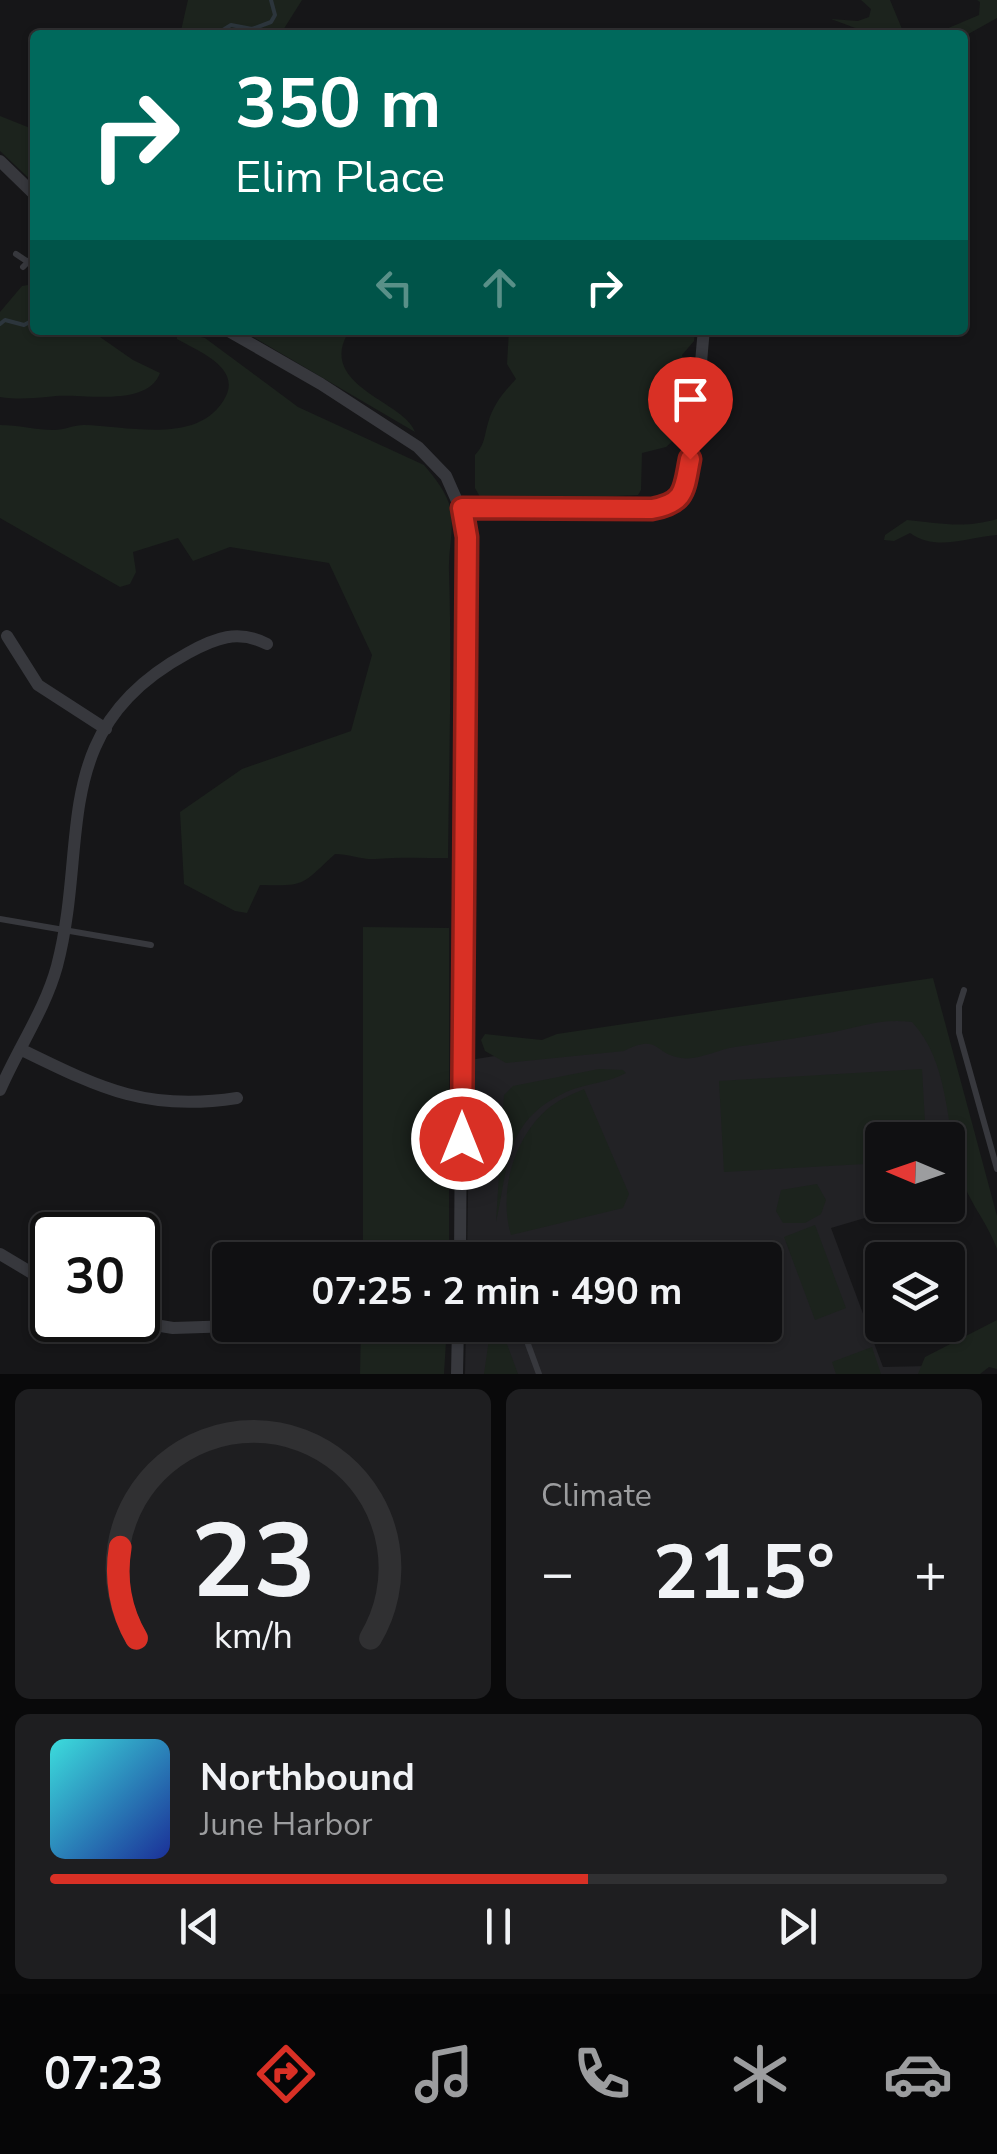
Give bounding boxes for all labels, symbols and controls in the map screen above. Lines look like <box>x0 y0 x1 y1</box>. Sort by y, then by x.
text: 350 m <box>235 56 441 152</box>
icon: right <box>70 70 200 200</box>
text: Elim Place <box>235 147 445 208</box>
icon: left <box>367 260 422 315</box>
icon: ahead <box>472 260 527 315</box>
icon: right <box>577 260 632 315</box>
pin <box>648 357 733 460</box>
icon: arrive <box>663 372 718 427</box>
position arrow <box>410 1087 514 1191</box>
north arrow <box>865 1122 965 1222</box>
map controls <box>865 1122 965 1342</box>
speed limit sign: 30 <box>30 1212 160 1342</box>
button: layers <box>865 1242 965 1342</box>
text: 07:25 · 2 min · 490 m <box>312 1266 682 1317</box>
text: Climate <box>541 1474 652 1517</box>
text: 23 <box>191 1491 315 1633</box>
text: 21.5° <box>653 1522 835 1624</box>
text: − <box>541 1536 574 1611</box>
text: + <box>914 1536 947 1611</box>
text: km/h <box>214 1612 292 1661</box>
text: Northbound <box>200 1752 415 1803</box>
text: June Harbor <box>200 1803 372 1846</box>
icon: previous <box>172 1899 227 1954</box>
icon: pause <box>471 1899 526 1954</box>
icon: next <box>770 1899 825 1954</box>
icon: directions <box>251 2039 321 2109</box>
icon: music <box>409 2039 479 2109</box>
icon: phone <box>567 2039 637 2109</box>
icon: climate <box>725 2039 795 2109</box>
icon: car <box>883 2039 953 2109</box>
text: 07:23 <box>44 2044 163 2105</box>

